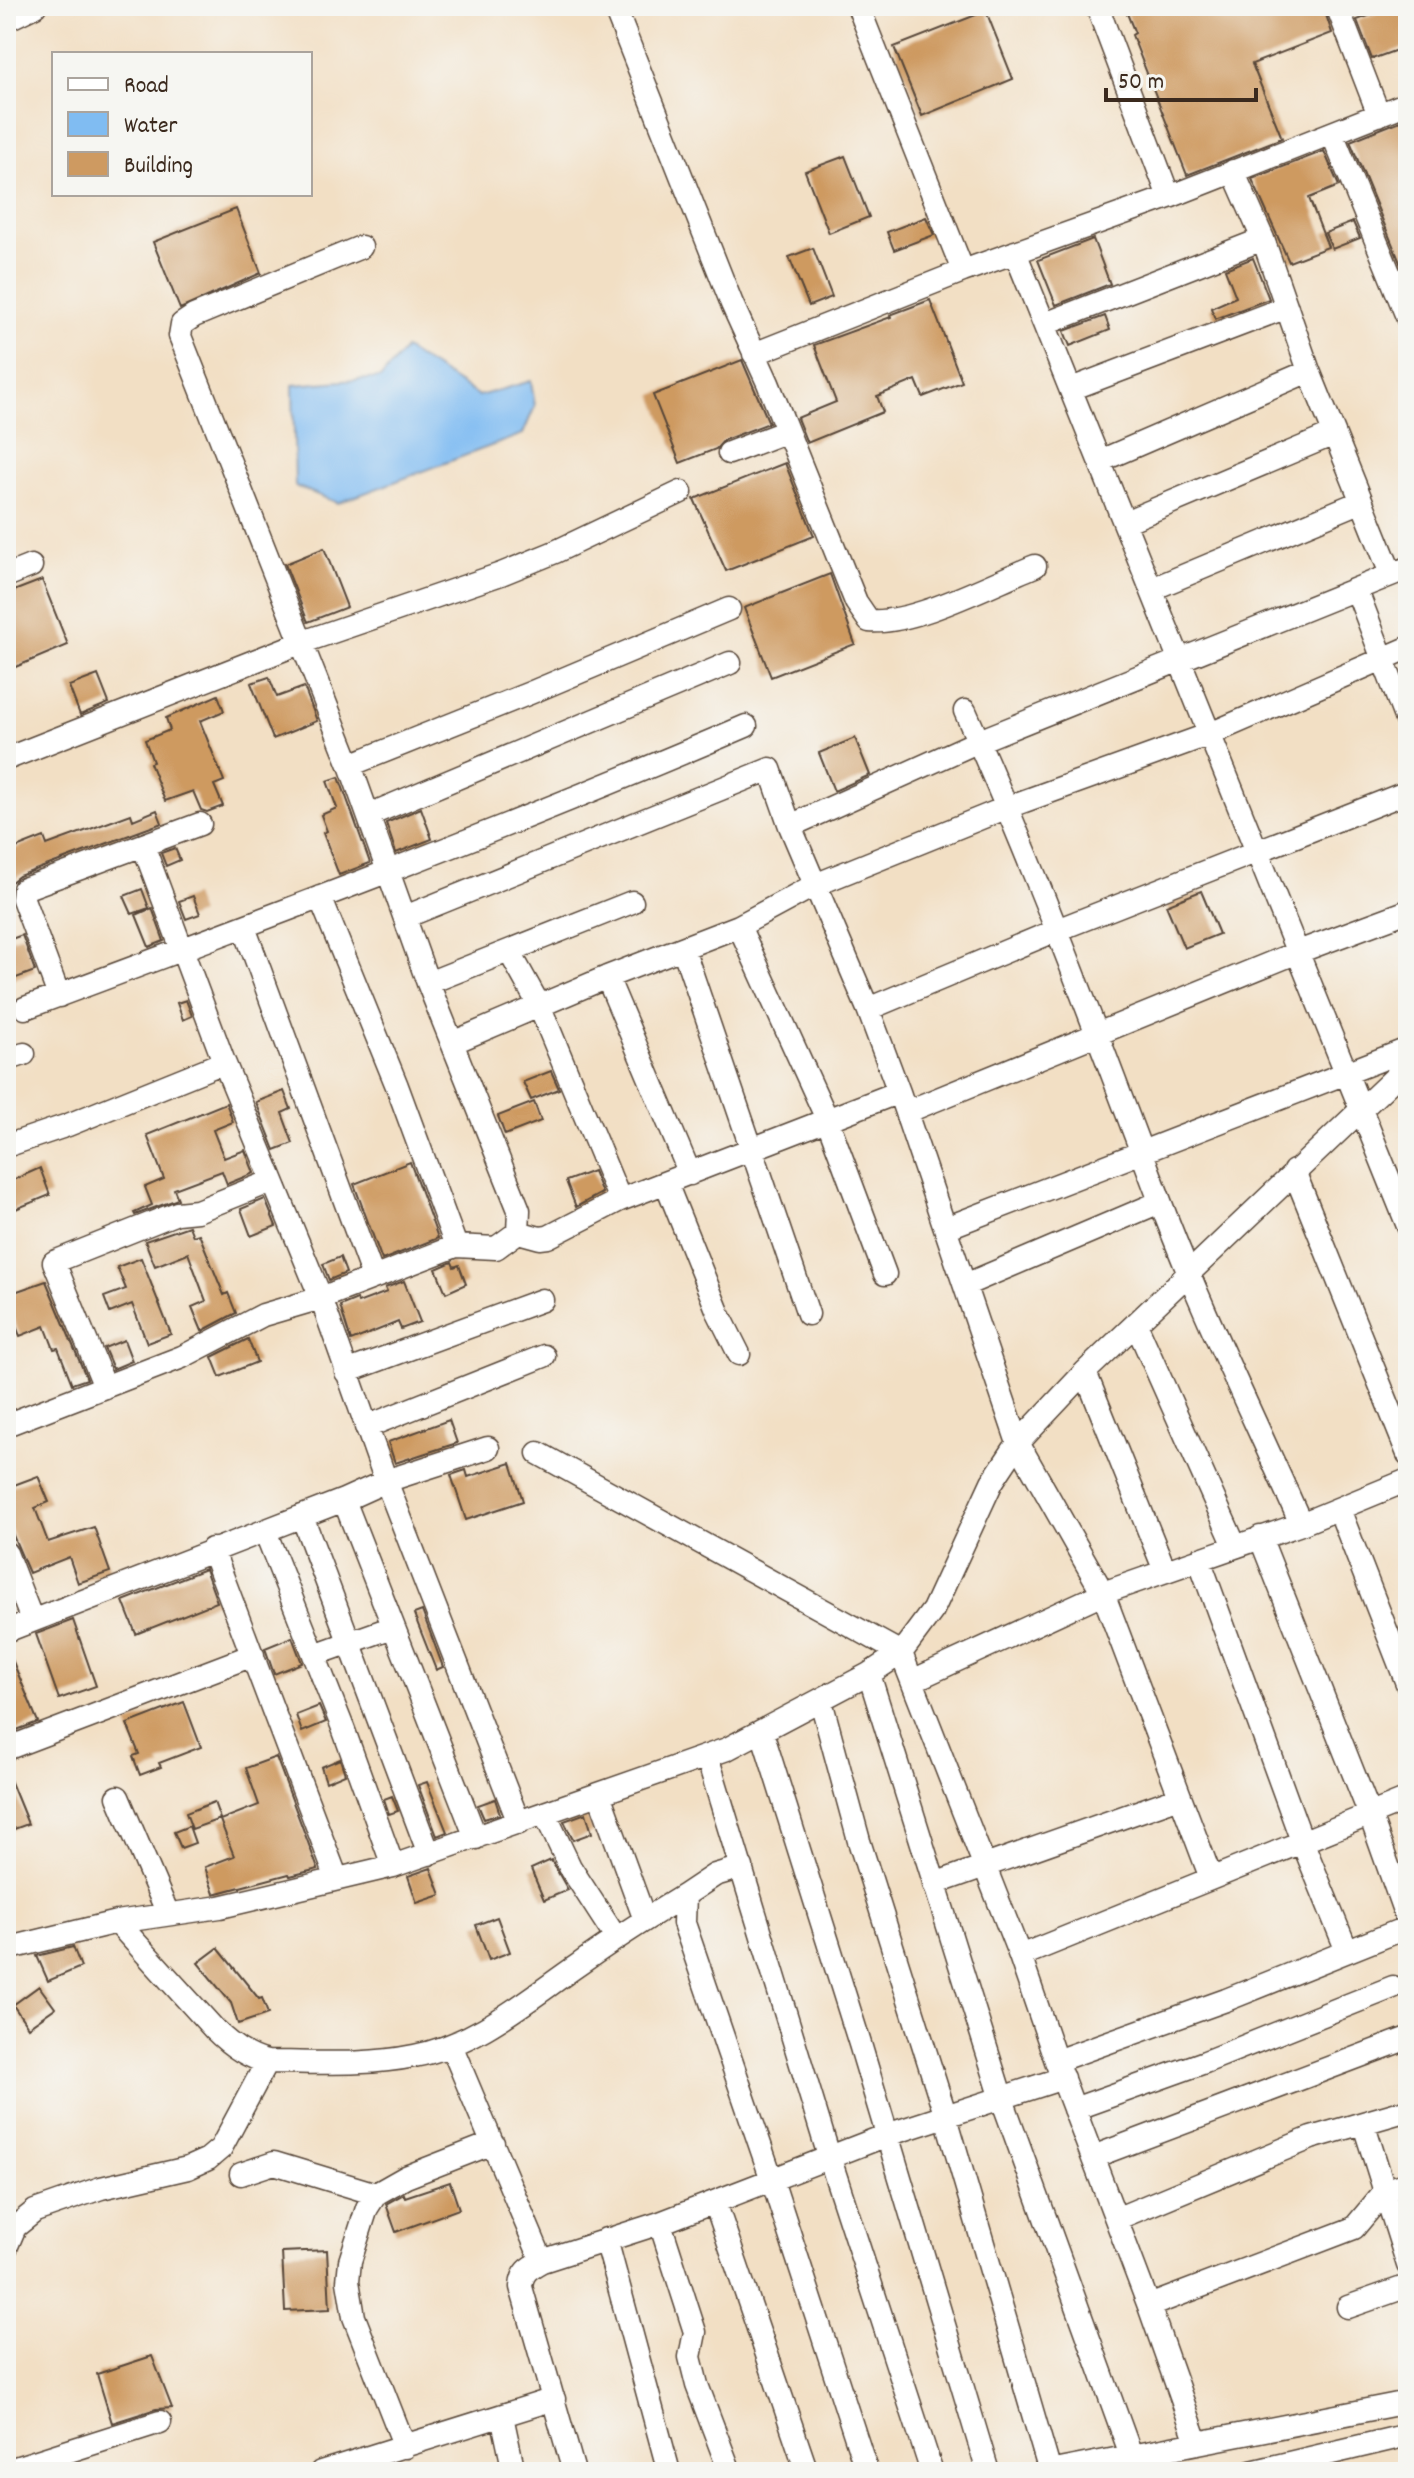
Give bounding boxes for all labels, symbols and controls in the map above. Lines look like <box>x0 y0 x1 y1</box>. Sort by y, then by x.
legend <box>52 52 312 196</box>
scale bar <box>1106 52 1256 102</box>
text: 50 m <box>1118 66 1164 100</box>
text: Road <box>124 70 169 104</box>
text: Water <box>124 110 177 144</box>
text: Building <box>124 150 193 184</box>

